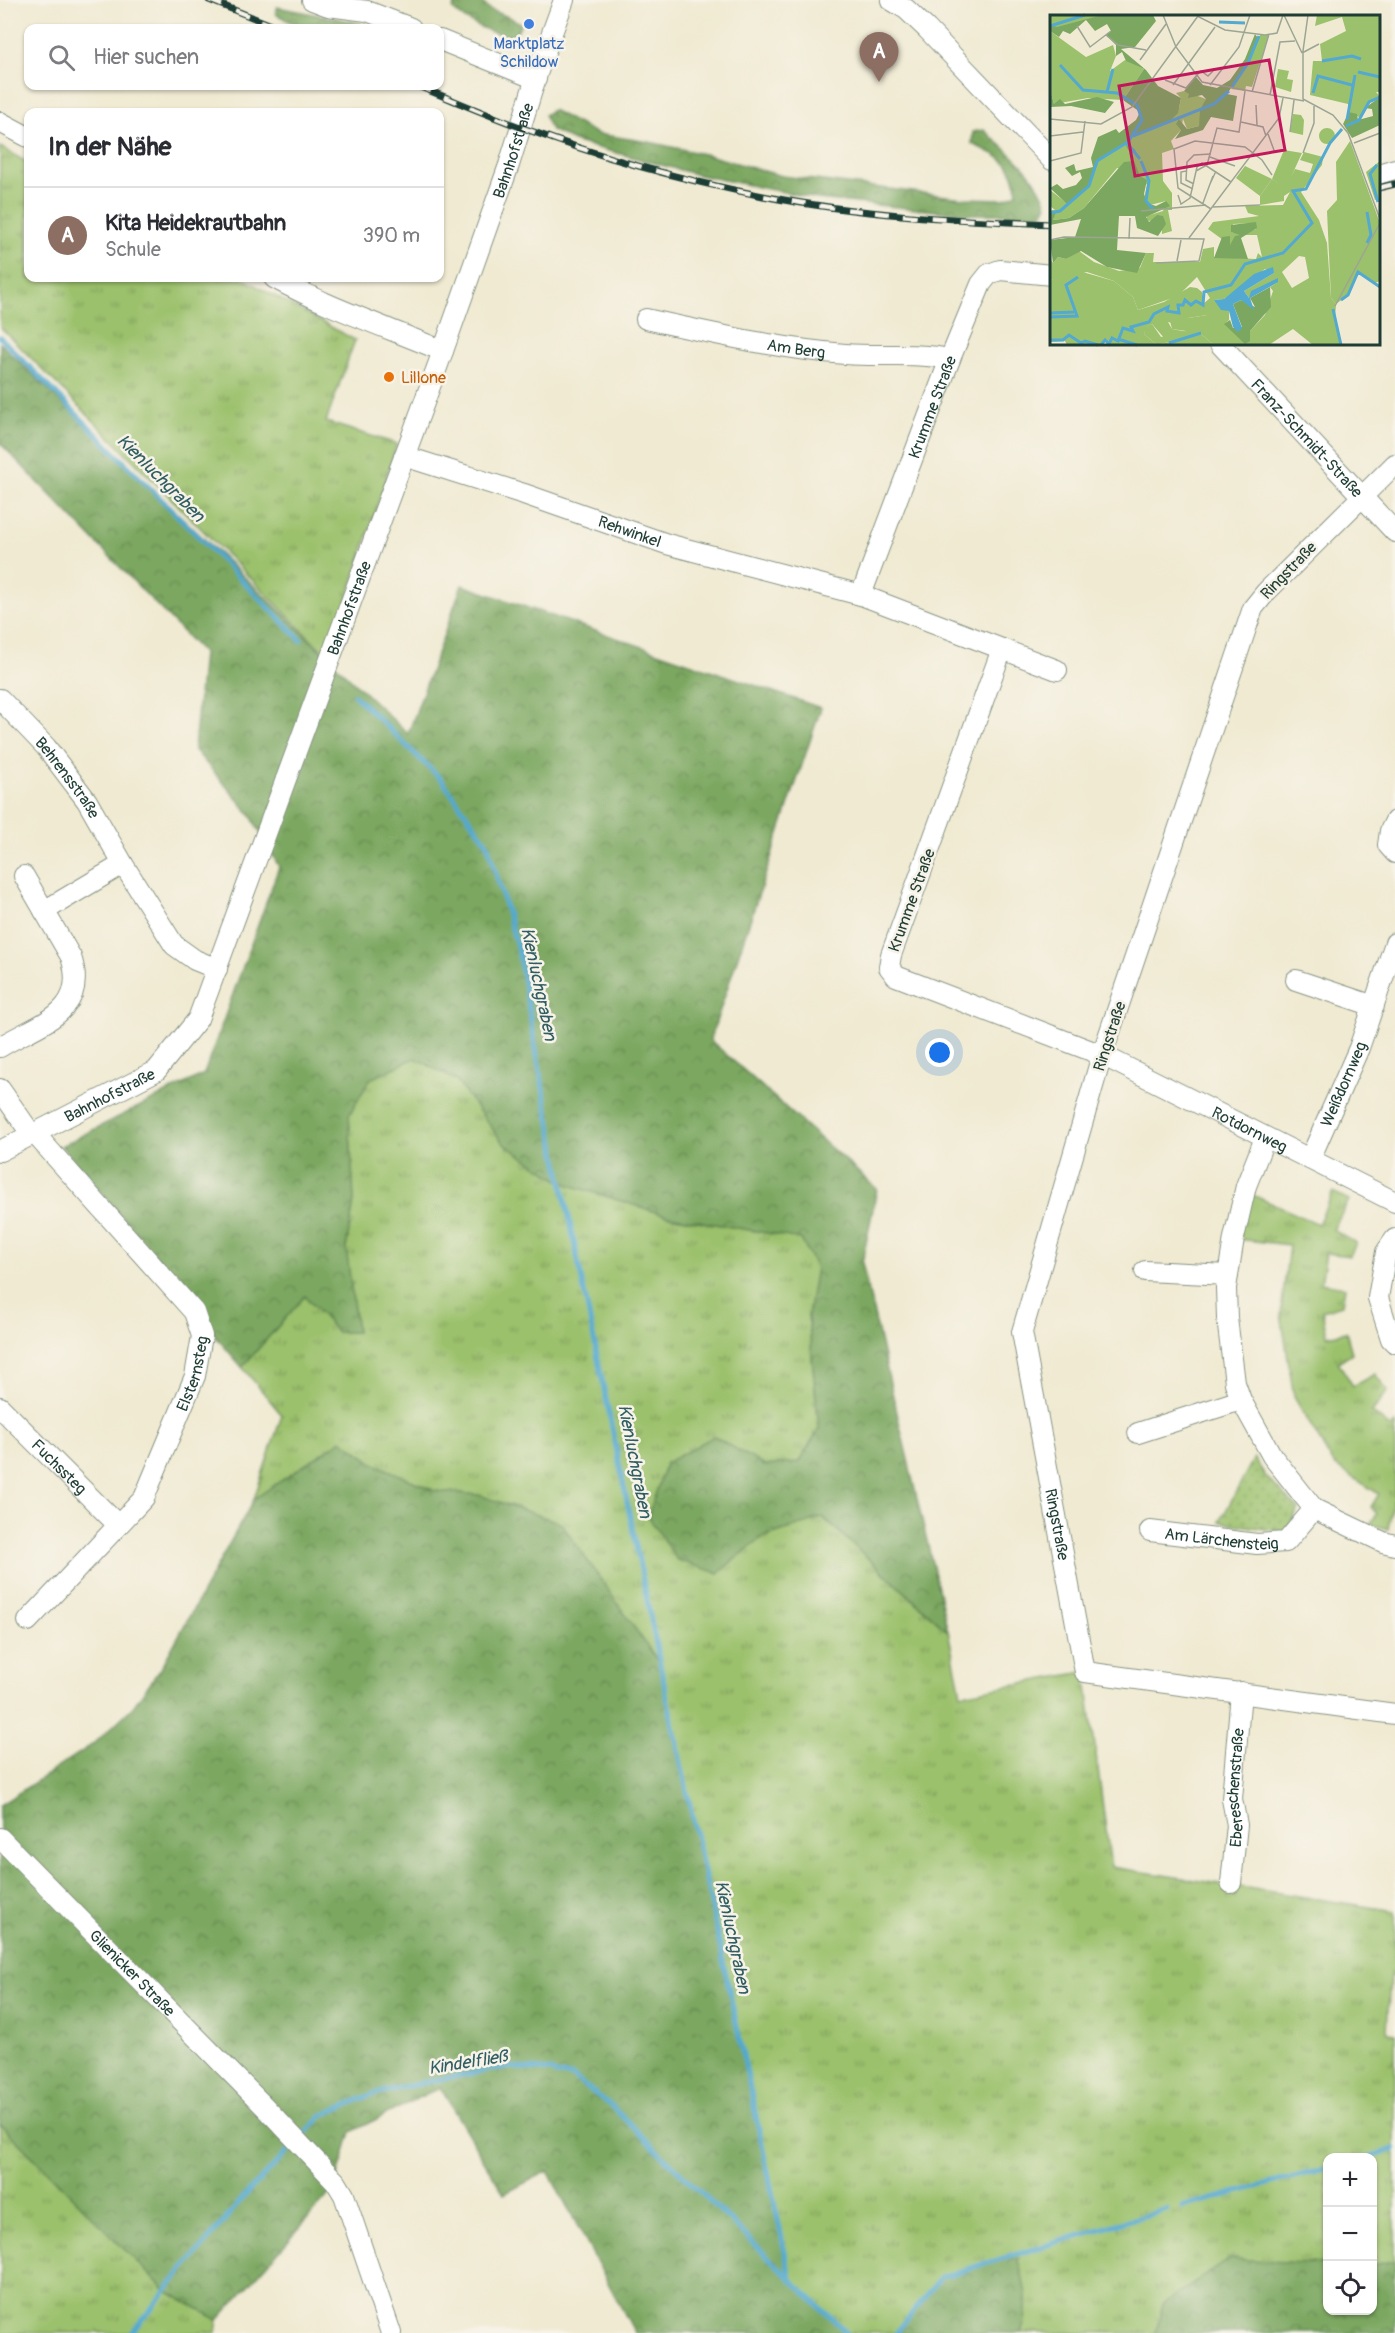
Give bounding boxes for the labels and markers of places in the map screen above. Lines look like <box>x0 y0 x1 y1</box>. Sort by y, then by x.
marker: Marktplatz Schildow <box>522 17 536 31</box>
pin: A <box>860 32 898 82</box>
place label: Marktplatz Schildow <box>494 34 564 72</box>
place label: Lillone <box>401 368 446 388</box>
marker: Lillone <box>382 370 396 384</box>

